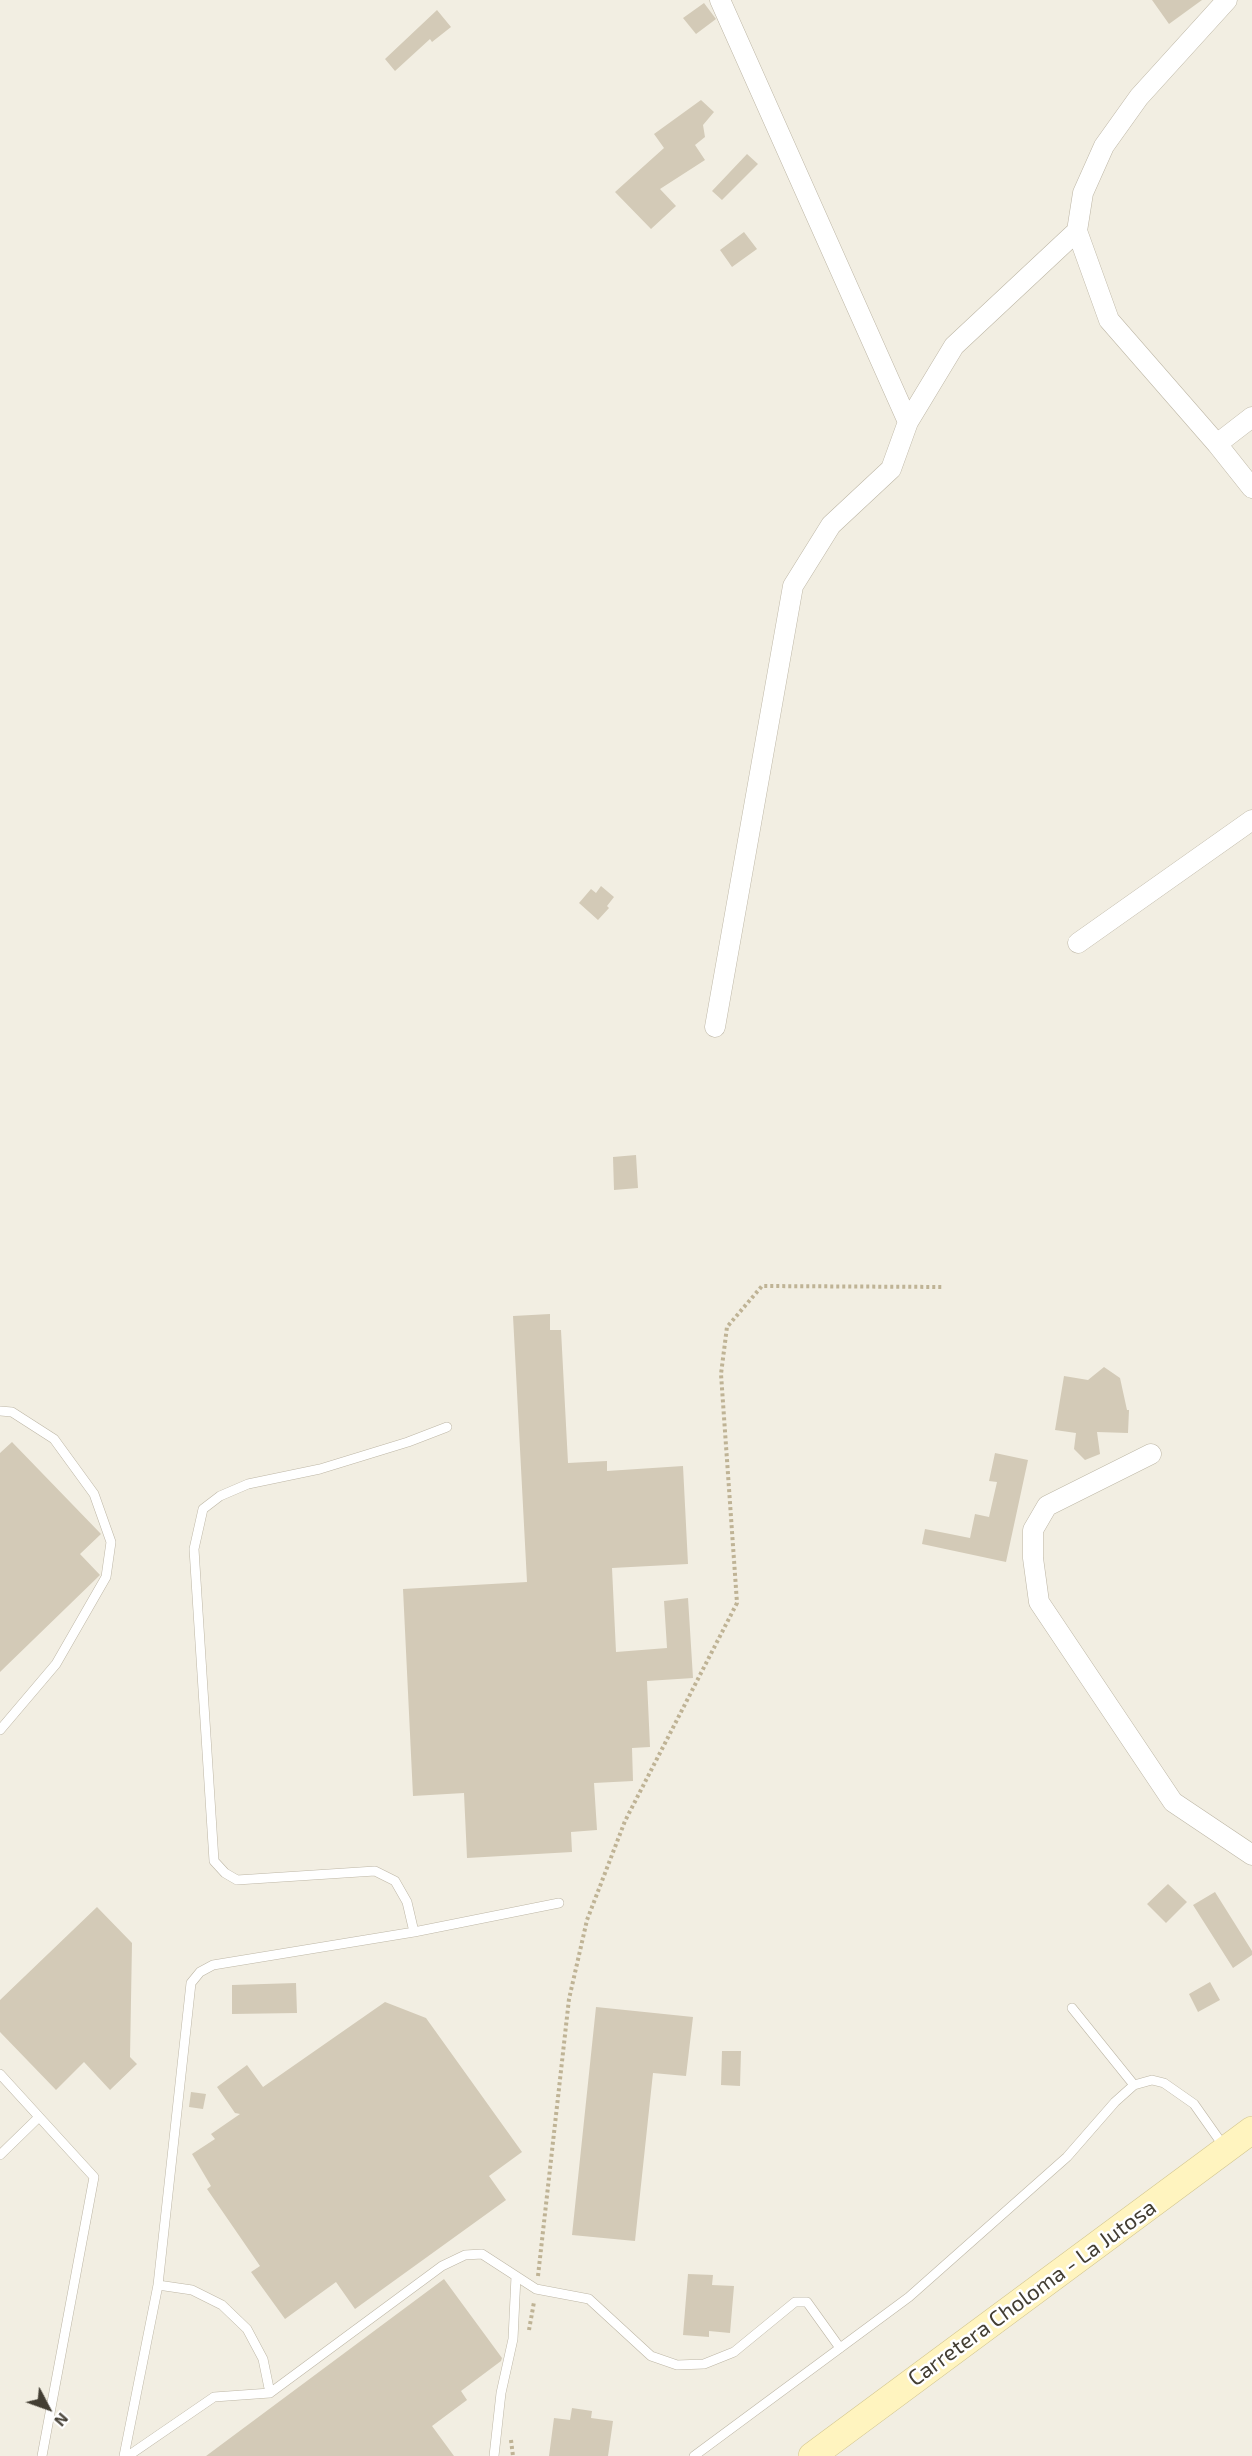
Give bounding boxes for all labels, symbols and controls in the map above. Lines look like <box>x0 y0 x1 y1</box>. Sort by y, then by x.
street label: Carretera Choloma - La Jutosa <box>903 2194 1161 2392</box>
north arrow <box>18 2378 78 2438</box>
text: N <box>51 2410 73 2431</box>

